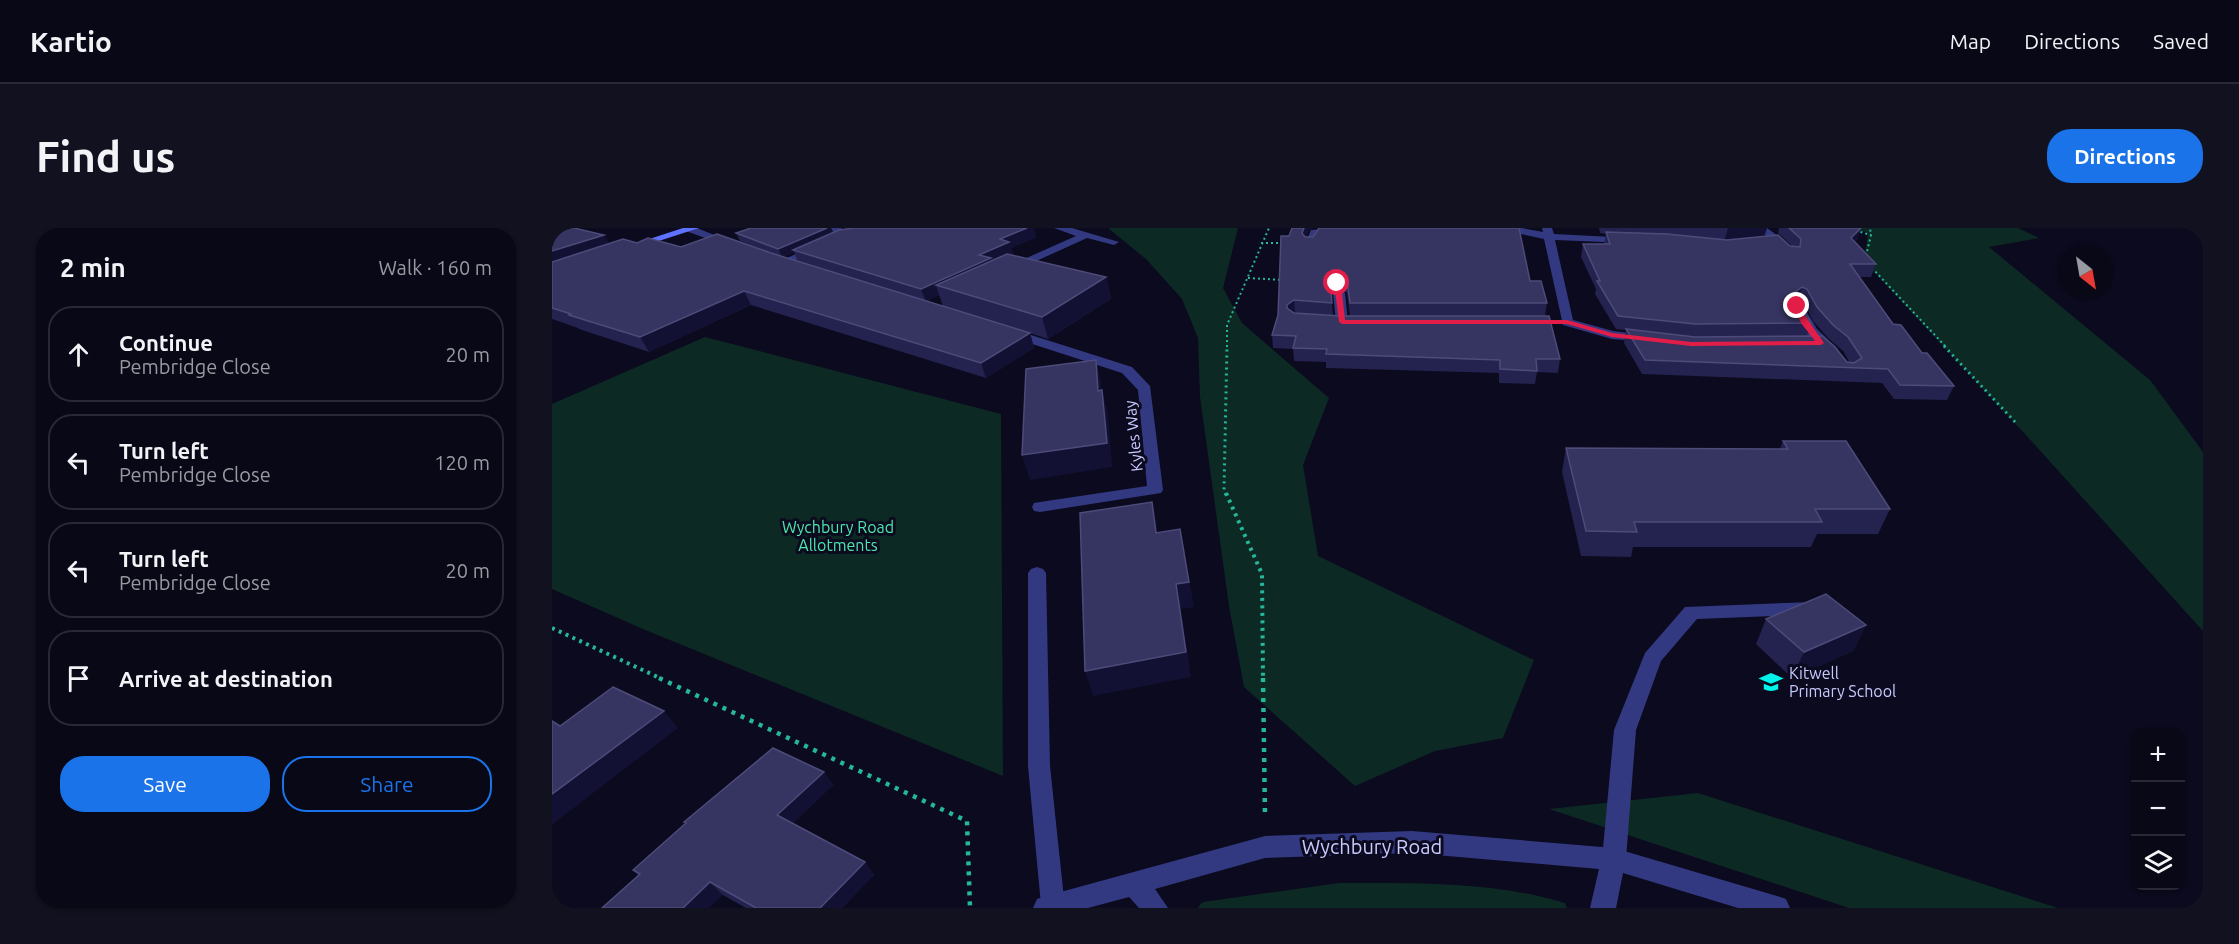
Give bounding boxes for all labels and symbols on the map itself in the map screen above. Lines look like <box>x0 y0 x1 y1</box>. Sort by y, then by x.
north arrow <box>2059 246 2113 300</box>
route start <box>1323 269 1349 295</box>
route end <box>1783 292 1809 318</box>
street label: Kyles Way <box>1120 399 1146 472</box>
park label: Wychbury Road Allotments <box>782 518 894 554</box>
place label: Kitwell Primary School <box>1789 664 1896 700</box>
school or university icon: Kitwell Primary School <box>1758 669 1784 695</box>
street label: Wychbury Road <box>1302 835 1442 858</box>

